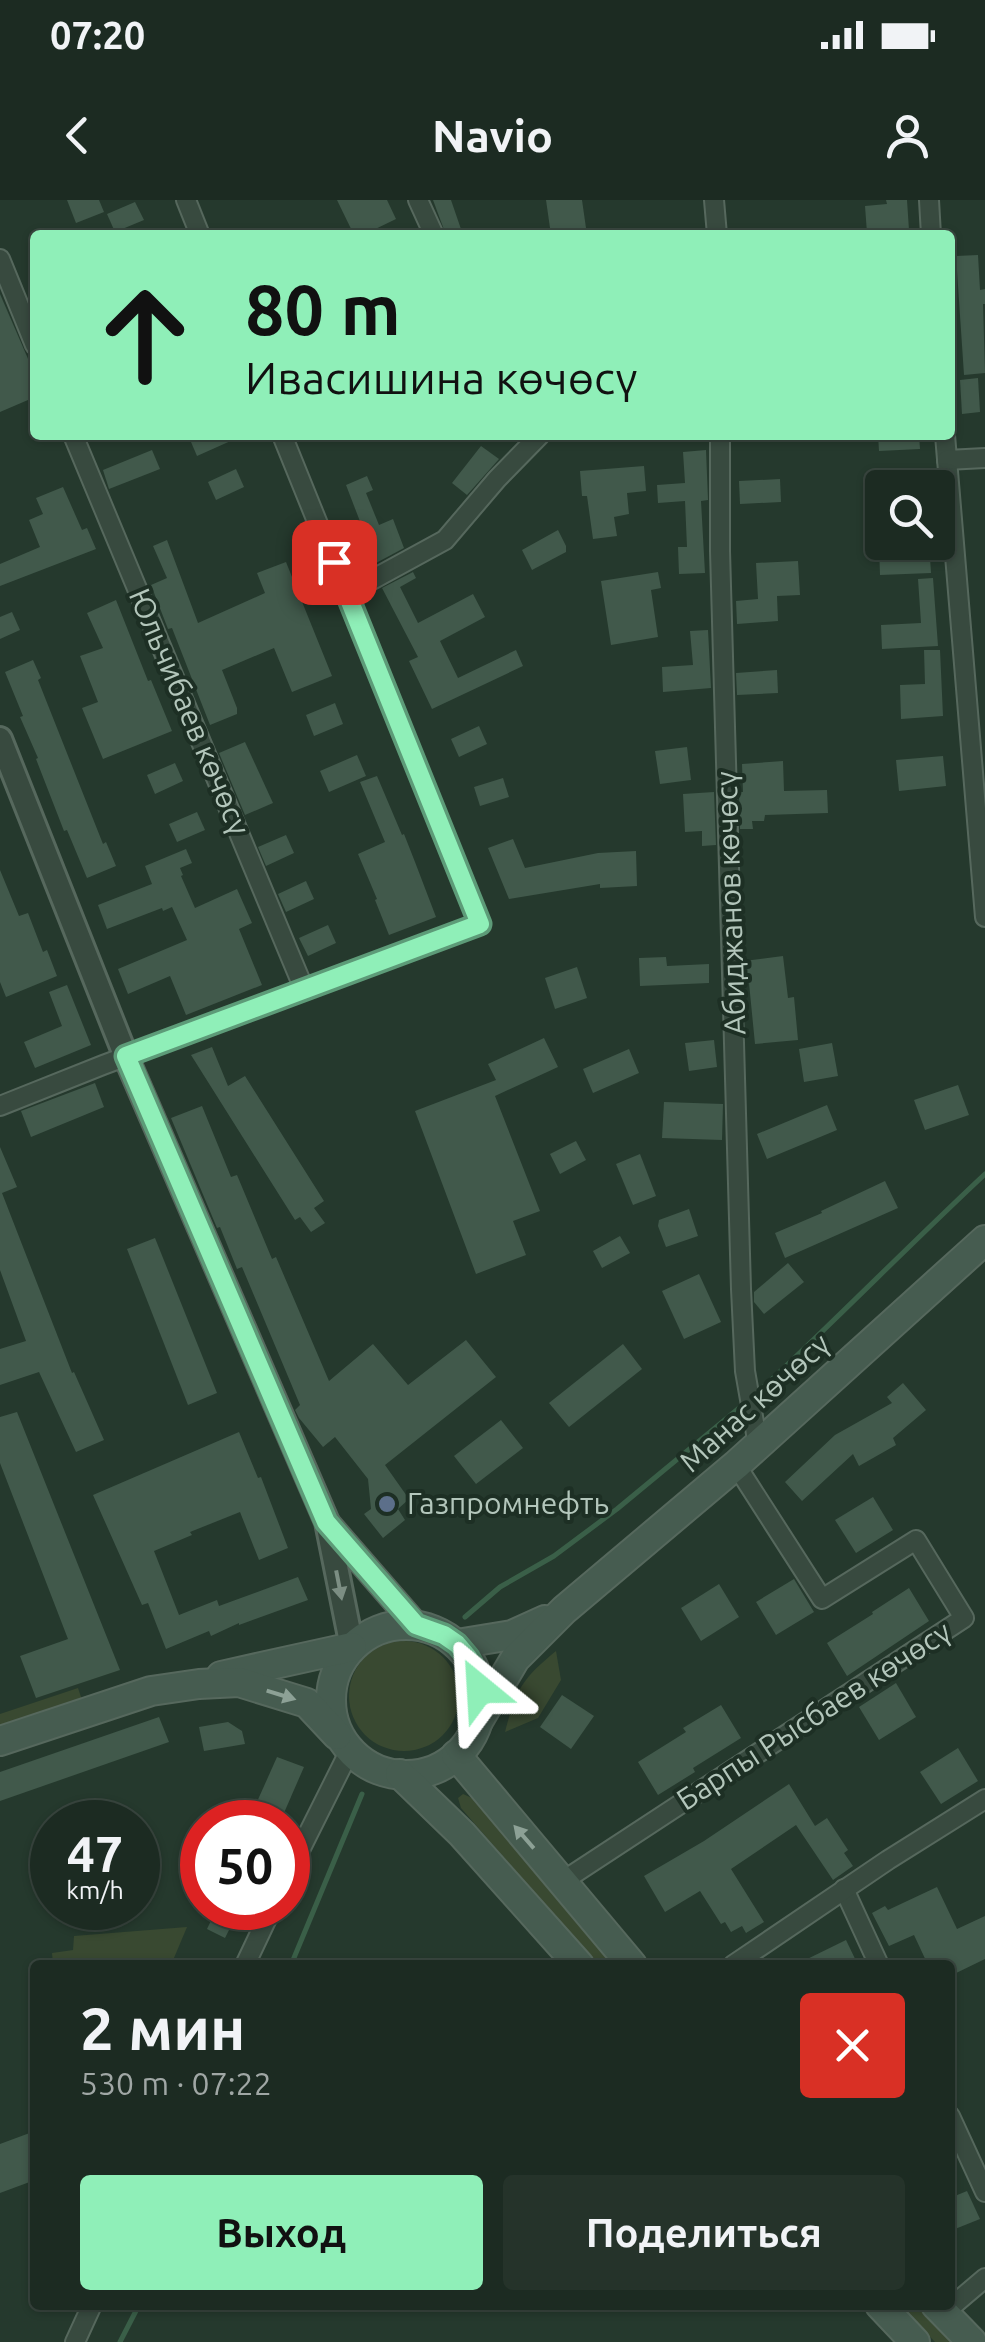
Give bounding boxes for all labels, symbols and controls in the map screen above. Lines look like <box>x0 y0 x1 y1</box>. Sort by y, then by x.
text: 07:20 <box>50 14 145 56</box>
icon: back <box>50 108 105 163</box>
icon: person <box>880 108 935 163</box>
text: Navio <box>432 110 553 161</box>
icon: ahead <box>80 270 210 400</box>
text: 80 m <box>245 270 401 348</box>
text: Ивасишина көчөсү <box>245 352 637 403</box>
map controls <box>865 470 955 560</box>
button: search <box>865 470 955 560</box>
pin <box>292 520 377 605</box>
icon: arrive <box>307 535 362 590</box>
street label: Юльчибаев көчөсү <box>123 583 257 840</box>
street label: Абиджанов көчөсү <box>708 770 752 1035</box>
street label: Манас көчөсү <box>672 1326 837 1478</box>
place label: Газпромнефть <box>407 1486 609 1520</box>
marker: Газпромнефть <box>376 1493 398 1515</box>
one-way arrow <box>332 1570 347 1601</box>
street label: Барпы Рысбаев көчөсү <box>670 1614 957 1816</box>
position arrow <box>428 1637 532 1741</box>
one-way arrow <box>266 1688 296 1703</box>
speed limit sign: 50 <box>180 1800 310 1930</box>
one-way arrow <box>514 1824 536 1849</box>
text: 47 <box>67 1825 123 1881</box>
text: km/h <box>66 1876 124 1904</box>
button: close <box>800 1993 905 2098</box>
text: 2 мин <box>80 1994 245 2061</box>
text: 530 m · 07:22 <box>80 2065 272 2101</box>
button: Выход <box>80 2175 483 2290</box>
button: Поделиться <box>503 2175 905 2290</box>

